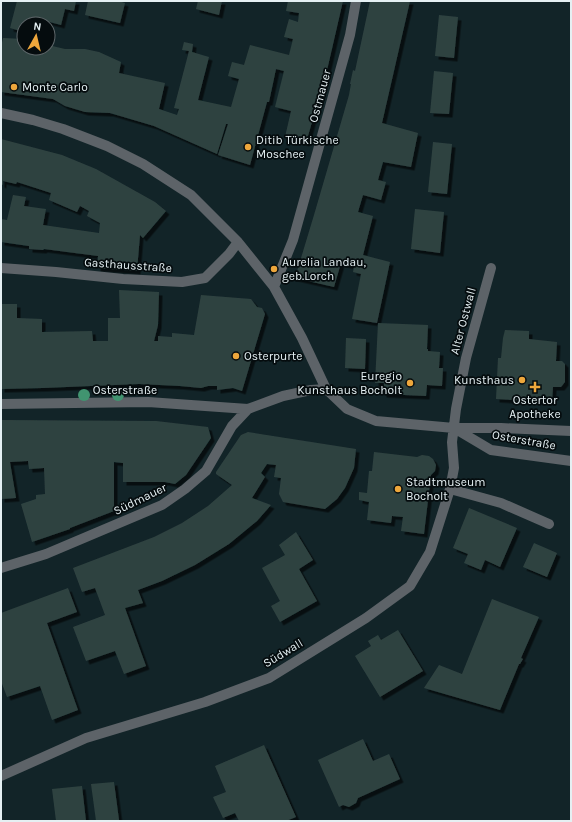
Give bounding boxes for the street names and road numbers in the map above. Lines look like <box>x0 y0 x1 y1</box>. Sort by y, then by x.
street label: Ostmauer <box>306 67 334 124</box>
street label: Gasthausstraße <box>84 255 172 275</box>
street label: Alter Ostwall <box>447 286 479 356</box>
street label: Osterstraße <box>93 383 157 397</box>
street label: Osterstraße <box>491 428 557 452</box>
street label: Südmauer <box>111 480 169 518</box>
street label: Südwall <box>261 636 305 670</box>

